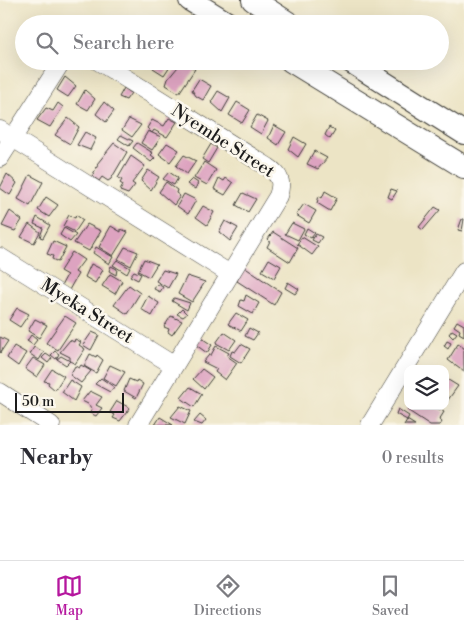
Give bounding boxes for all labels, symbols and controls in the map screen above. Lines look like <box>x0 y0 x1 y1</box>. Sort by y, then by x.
search box <box>15 15 449 70</box>
icon: search <box>33 29 61 57</box>
text: Search here <box>73 31 174 55</box>
street label: Nyembe Street <box>167 99 280 183</box>
street label: Myeka Street <box>36 273 138 349</box>
map controls <box>404 365 449 410</box>
button: layers <box>404 365 449 410</box>
scale bar <box>15 390 124 413</box>
text: 50 m <box>22 393 54 411</box>
text: Nearby <box>20 445 93 471</box>
text: 0 results <box>382 448 444 468</box>
tab: Map <box>55 572 83 620</box>
tab: Directions <box>194 572 261 620</box>
tab: Saved <box>372 572 409 620</box>

